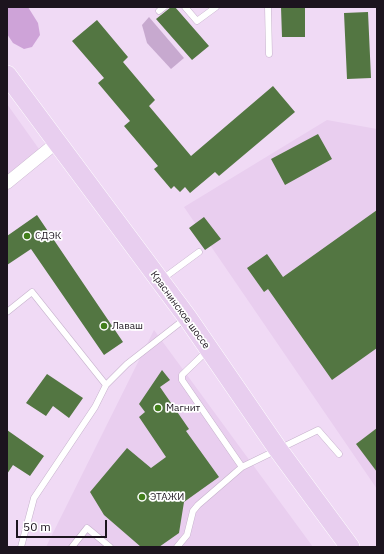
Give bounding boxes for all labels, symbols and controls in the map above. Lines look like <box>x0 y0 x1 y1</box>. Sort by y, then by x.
place label: СДЭК <box>35 230 61 242</box>
marker: СДЭК <box>22 231 32 241</box>
street label: Краснинское шоссе <box>148 269 212 351</box>
place label: Лаваш <box>112 320 143 332</box>
marker: Лаваш <box>99 321 109 331</box>
place label: Магнит <box>166 402 200 414</box>
marker: Магнит <box>153 403 163 413</box>
place label: ЭТАЖИ <box>150 491 184 503</box>
marker: ЭТАЖИ <box>137 492 147 502</box>
scale bar <box>18 512 109 538</box>
text: 50 m <box>23 519 51 534</box>

